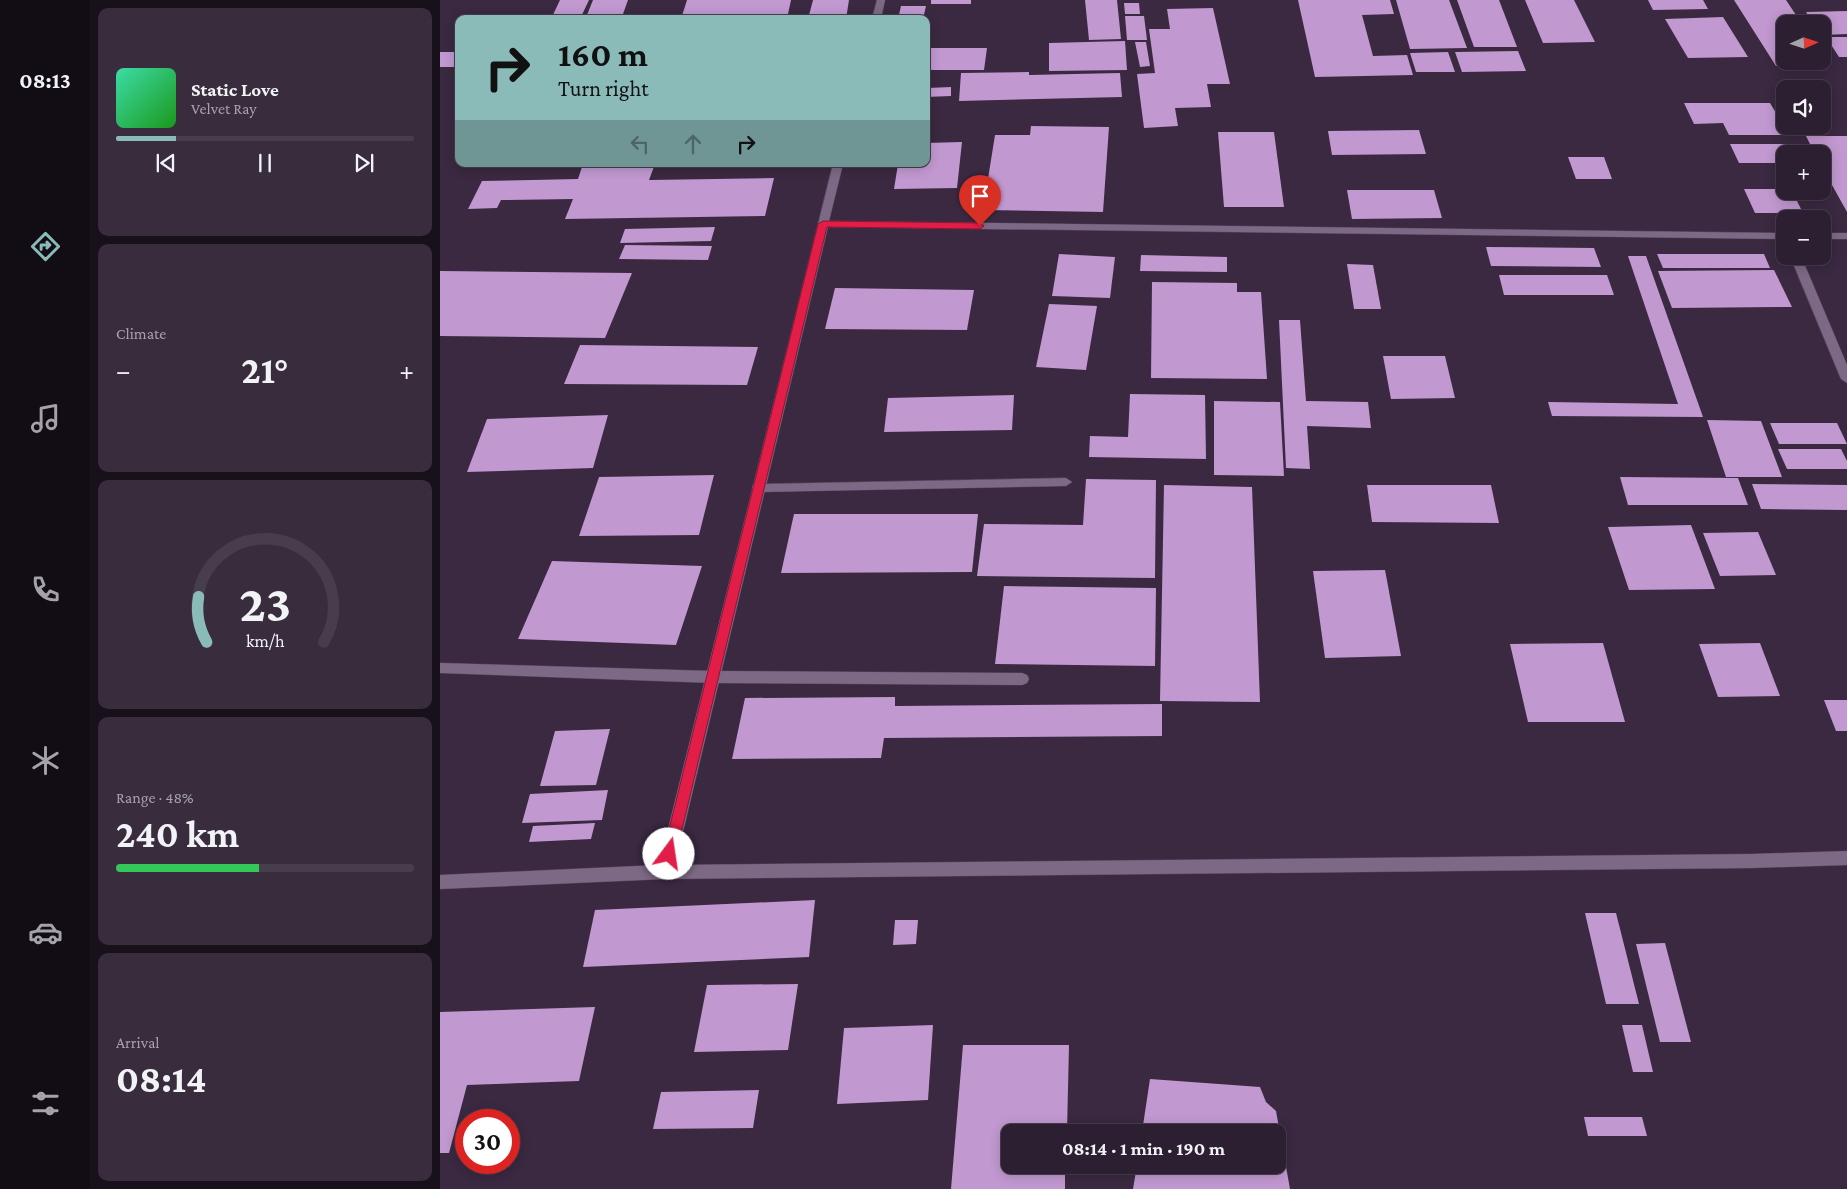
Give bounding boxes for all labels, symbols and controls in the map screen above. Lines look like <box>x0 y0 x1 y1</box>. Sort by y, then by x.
north arrow <box>1776 15 1831 70</box>
map controls <box>1776 15 1831 265</box>
icon: right <box>475 35 540 100</box>
text: 160 m <box>558 35 648 74</box>
text: 08:13 <box>19 68 71 93</box>
text: Turn right <box>558 76 649 101</box>
text: Static Love <box>191 79 279 100</box>
button: sound <box>1776 80 1831 135</box>
text: Velvet Ray <box>191 100 257 117</box>
icon: left <box>626 130 654 158</box>
icon: ahead <box>679 130 707 158</box>
icon: right <box>732 130 760 158</box>
button: + <box>1776 145 1831 200</box>
icon: previous <box>152 149 180 177</box>
icon: pause <box>251 149 279 177</box>
icon: next <box>350 149 378 177</box>
pin <box>959 175 1001 226</box>
icon: arrive <box>966 182 994 210</box>
button: − <box>1776 210 1831 265</box>
icon: directions <box>28 229 63 264</box>
text: Climate <box>116 325 166 342</box>
text: 21° <box>241 349 289 391</box>
text: − <box>116 355 131 386</box>
text: + <box>399 355 414 386</box>
icon: music <box>28 401 63 436</box>
icon: phone <box>28 572 63 607</box>
text: 23 <box>239 574 291 632</box>
text: km/h <box>246 631 285 651</box>
icon: climate <box>28 743 63 778</box>
text: Range · 48% <box>116 789 194 806</box>
text: 240 km <box>116 813 239 855</box>
position arrow <box>642 827 694 879</box>
icon: car <box>28 915 63 950</box>
text: Arrival <box>116 1034 160 1051</box>
text: 08:14 <box>116 1058 206 1100</box>
icon: filters <box>28 1086 63 1121</box>
speed limit sign: 30 <box>455 1109 520 1174</box>
text: 08:14 · 1 min · 190 m <box>1062 1138 1225 1159</box>

